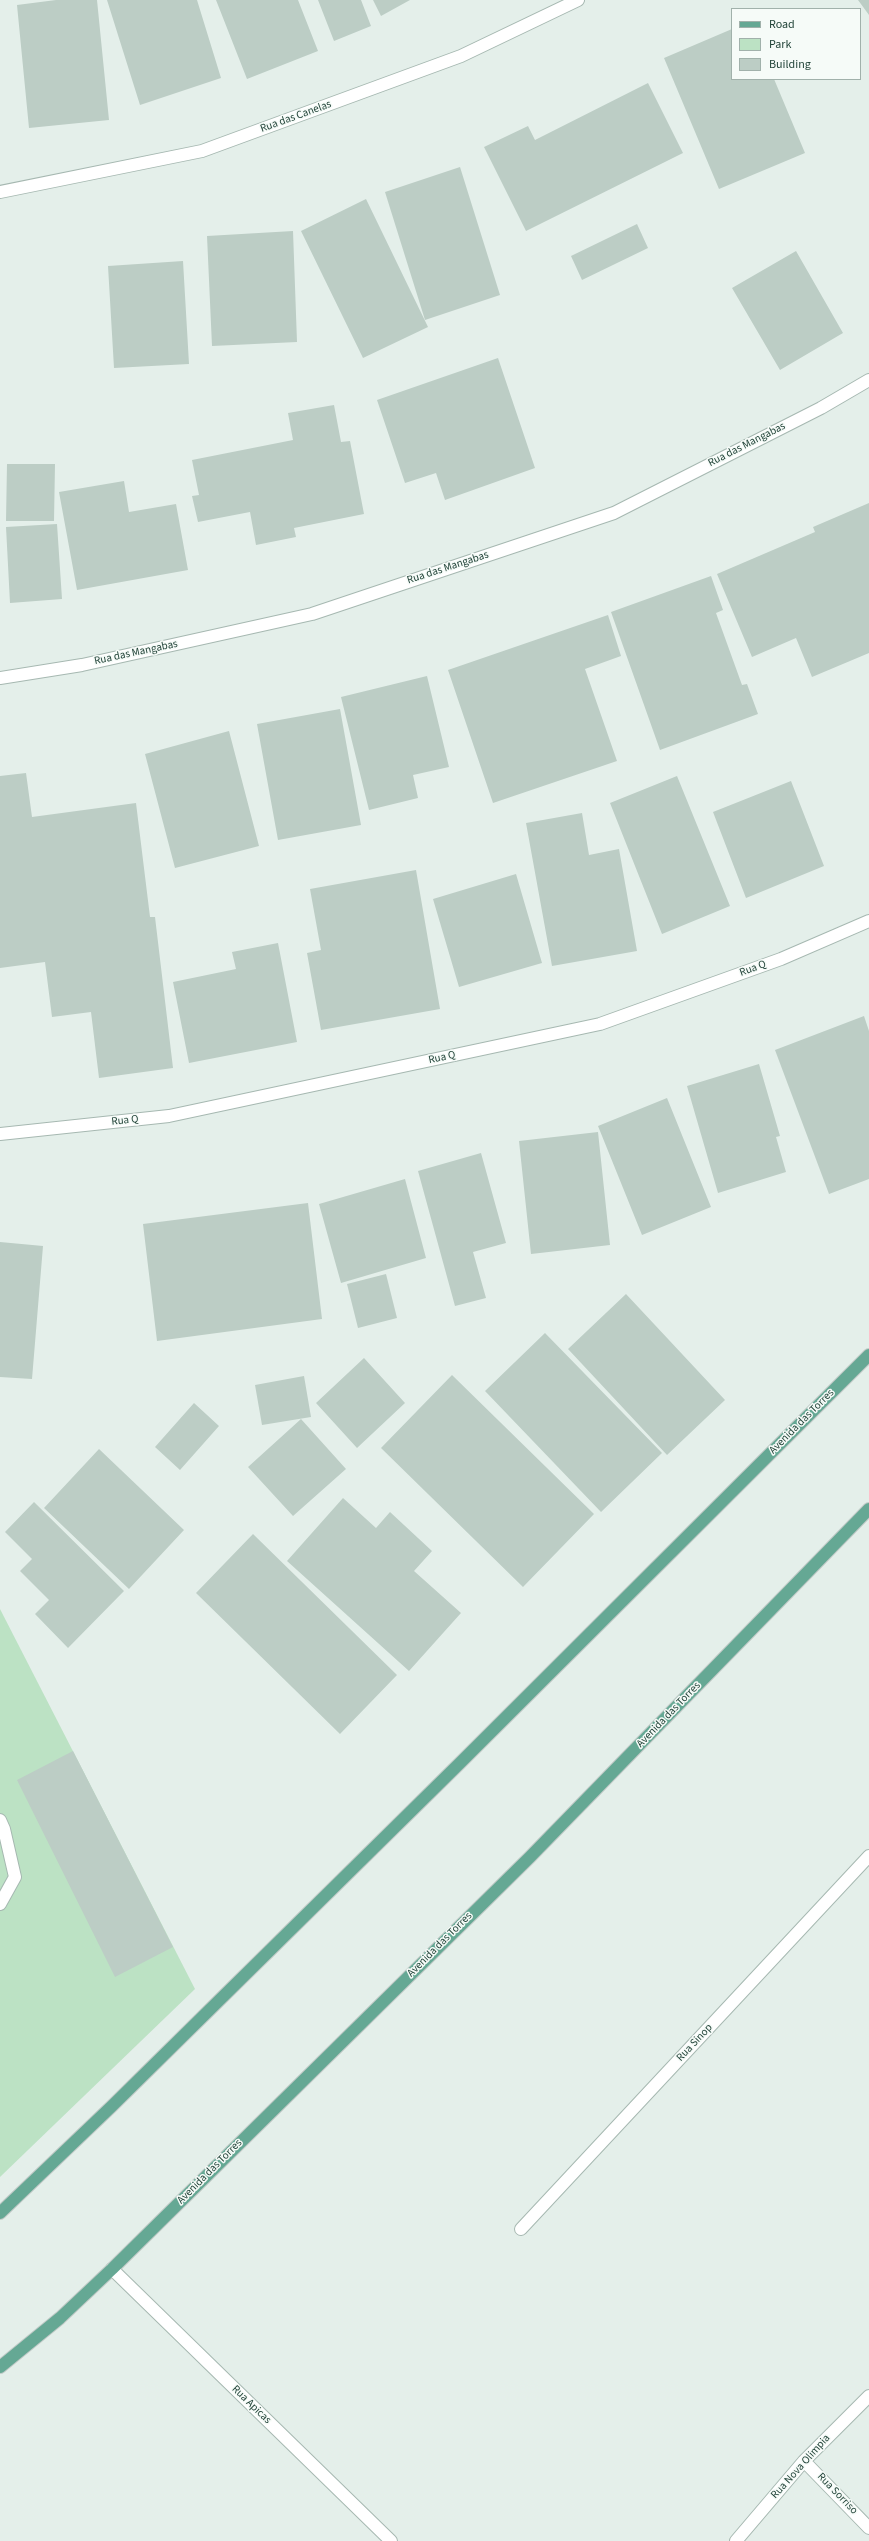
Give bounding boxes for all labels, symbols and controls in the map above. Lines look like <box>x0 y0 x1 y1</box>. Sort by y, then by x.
legend <box>731 8 861 80</box>
text: Road <box>769 16 795 33</box>
text: Park <box>769 36 791 53</box>
text: Building <box>769 56 811 73</box>
street label: Rua das Canelas <box>259 98 333 136</box>
street label: Rua das Mangabas <box>706 420 788 470</box>
street label: Rua das Mangabas <box>406 549 490 587</box>
street label: Rua das Mangabas <box>93 638 179 668</box>
street label: Rua Q <box>738 958 768 980</box>
street label: Rua Q <box>427 1049 457 1067</box>
street label: Rua Q <box>111 1113 139 1129</box>
street label: Avenida das Torres <box>767 1387 837 1457</box>
street label: Avenida das Torres <box>634 1679 704 1751</box>
street label: Avenida das Torres <box>405 1910 475 1980</box>
street label: Rua Sinop <box>674 2021 716 2065</box>
street label: Avenida das Torres <box>175 2137 245 2207</box>
street label: Rua Apicas <box>228 2383 274 2427</box>
street label: Rua Nova Olimpia <box>769 2432 833 2502</box>
street label: Rua Sorriso <box>814 2470 860 2518</box>

